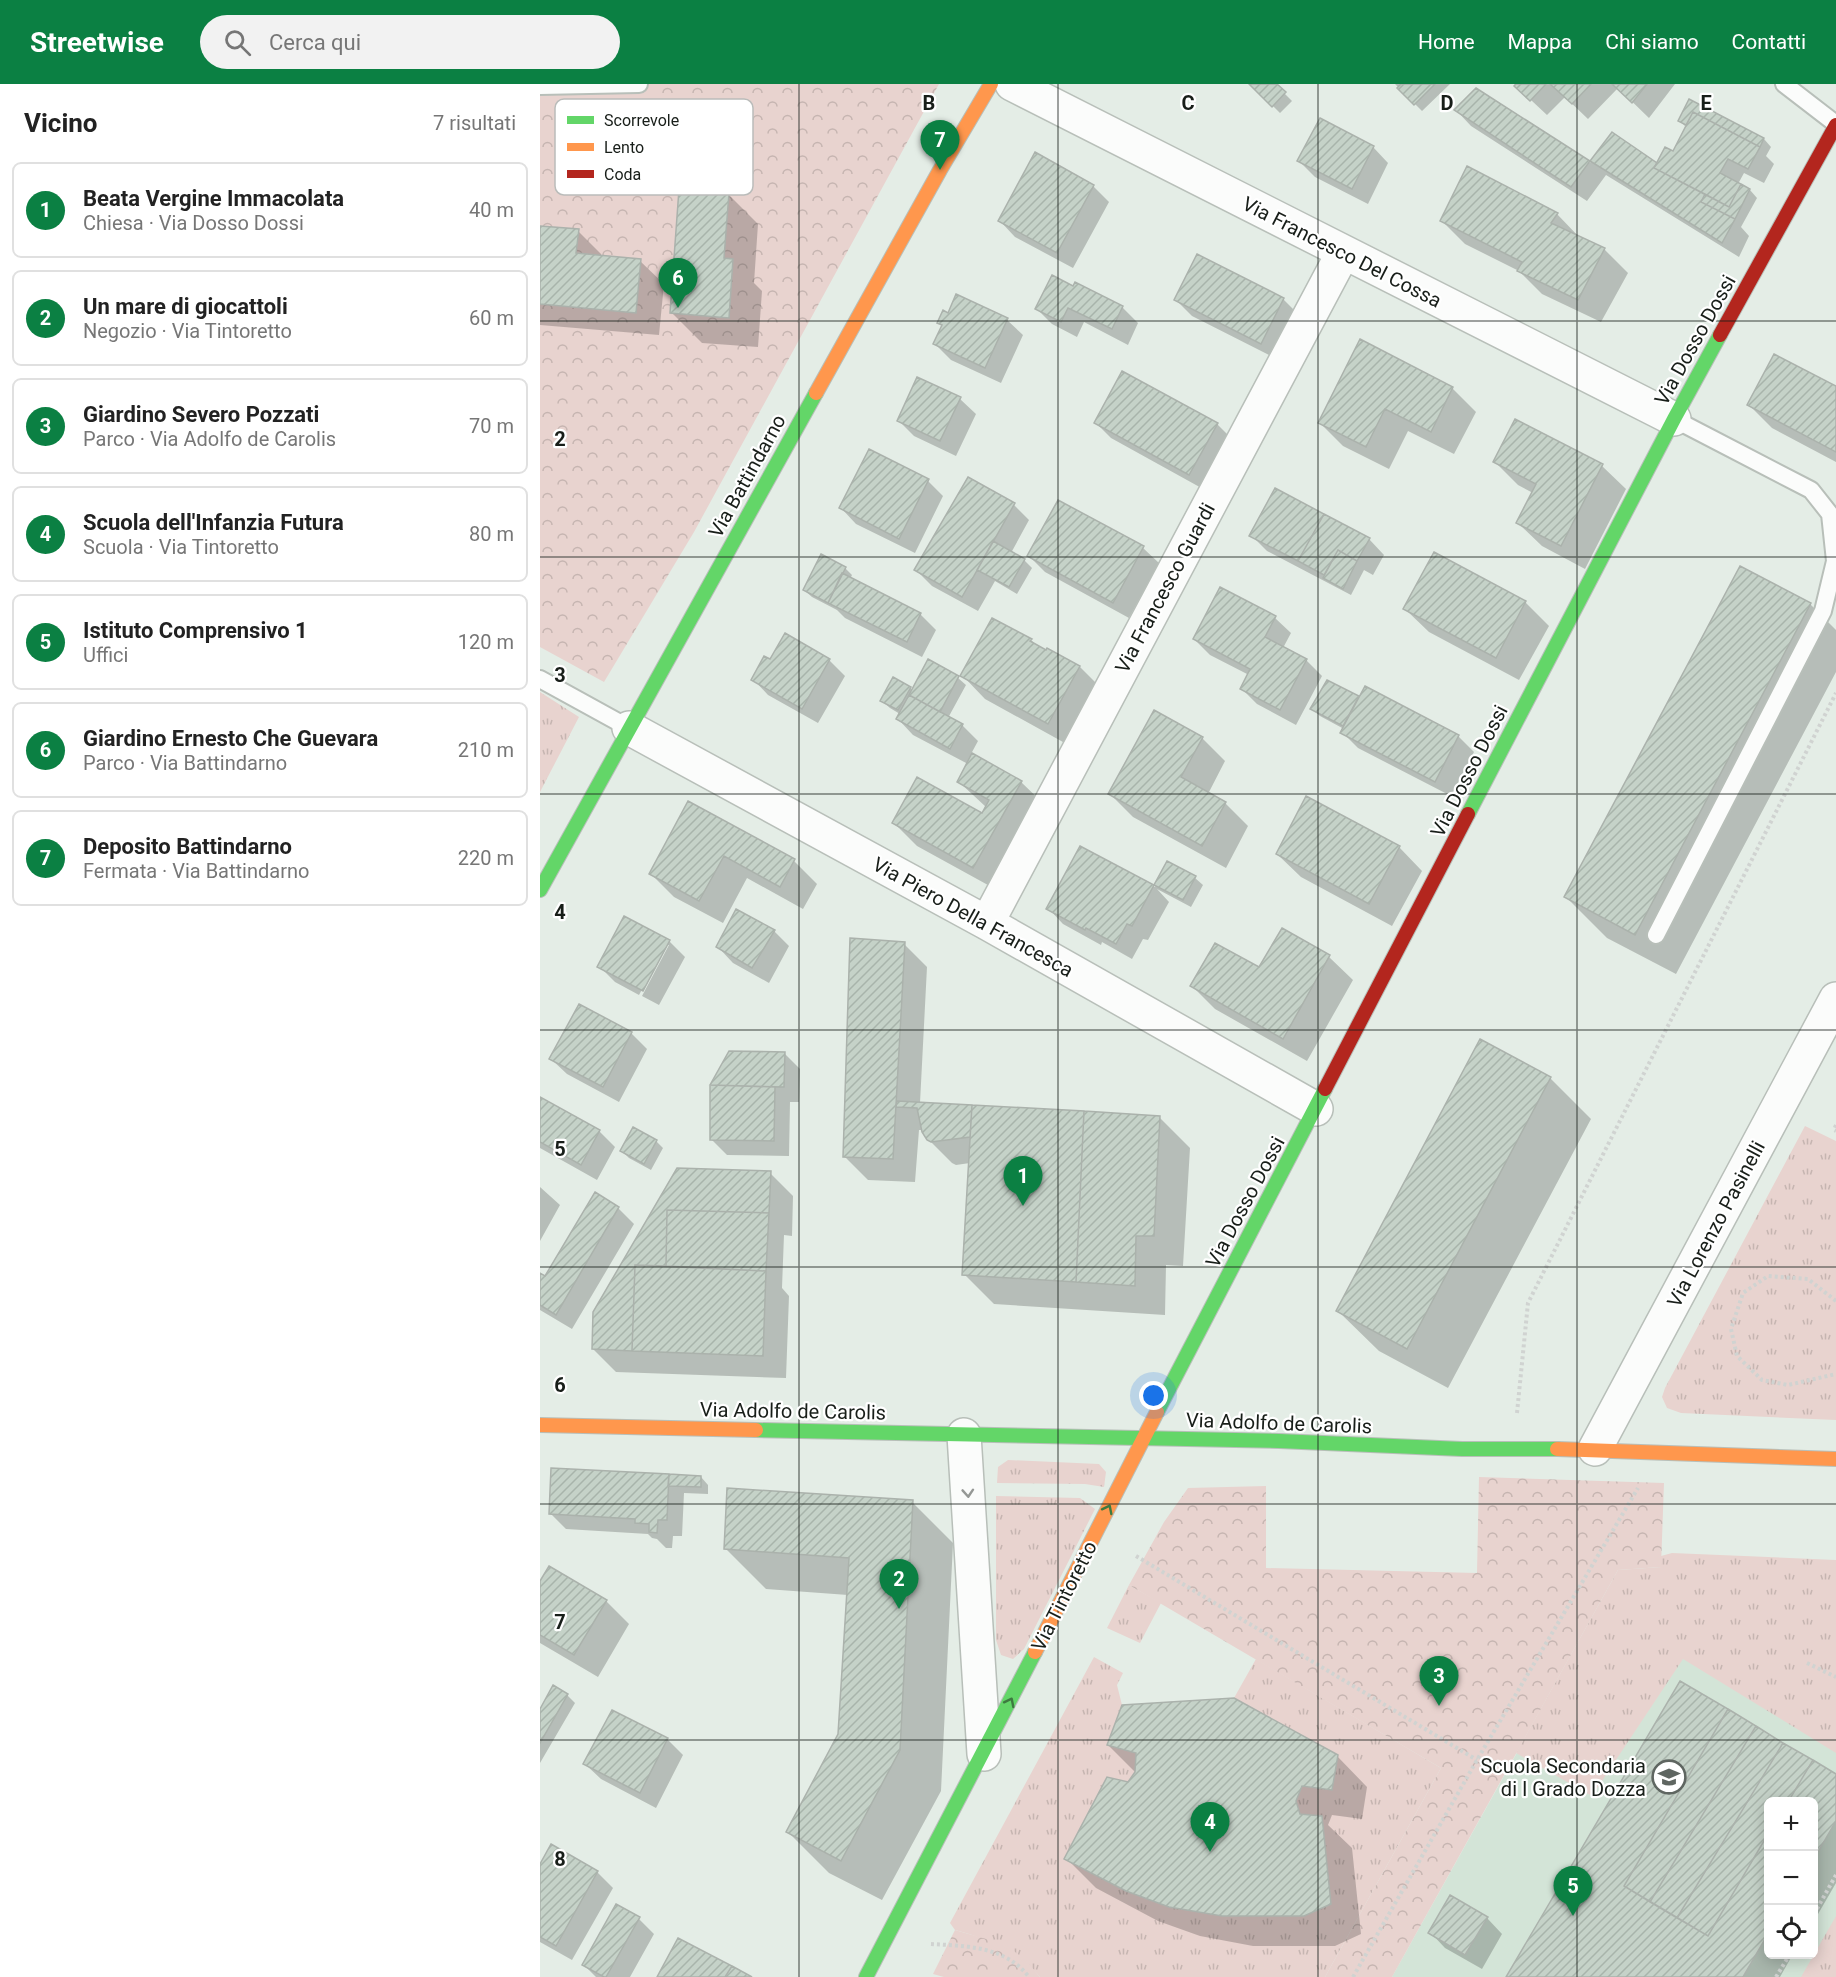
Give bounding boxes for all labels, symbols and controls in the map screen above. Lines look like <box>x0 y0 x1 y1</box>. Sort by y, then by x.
search box <box>200 15 620 69</box>
text: Streetwise <box>30 26 164 59</box>
icon: search <box>221 26 254 59</box>
text: Cerca qui <box>269 30 361 55</box>
text: Home <box>1418 30 1475 54</box>
text: Mappa <box>1508 30 1572 54</box>
text: Chi siamo <box>1605 30 1699 54</box>
text: Contatti <box>1732 30 1806 54</box>
text: B <box>923 91 935 115</box>
text: C <box>1181 91 1195 115</box>
text: D <box>1441 91 1454 115</box>
text: E <box>1700 91 1712 115</box>
legend <box>555 99 753 195</box>
text: Vicino <box>24 108 98 138</box>
text: 7 risultati <box>433 111 516 135</box>
text: Scorrevole <box>604 111 679 130</box>
pin: 7 <box>920 120 960 170</box>
text: Lento <box>604 138 644 157</box>
text: Coda <box>604 165 641 184</box>
text: Beata Vergine Immacolata <box>83 186 344 211</box>
street label: Via Francesco Del Cossa <box>1238 191 1446 313</box>
text: 1 <box>40 198 51 222</box>
text: 40 m <box>469 198 514 222</box>
text: Chiesa · Via Dosso Dossi <box>83 211 304 235</box>
pin: 6 <box>658 258 698 308</box>
street label: Via Dosso Dossi <box>1649 271 1741 409</box>
text: Un mare di giocattoli <box>83 294 288 319</box>
text: 2 <box>40 306 51 330</box>
text: 60 m <box>469 306 514 330</box>
text: Negozio · Via Tintoretto <box>83 319 292 343</box>
text: Giardino Severo Pozzati <box>83 402 319 427</box>
street label: Via Battindarno <box>703 410 791 542</box>
text: 3 <box>40 414 51 438</box>
text: 70 m <box>469 414 514 438</box>
text: Parco · Via Adolfo de Carolis <box>83 427 336 451</box>
text: 2 <box>554 427 566 451</box>
street label: Via Francesco Guardi <box>1110 499 1220 677</box>
text: Scuola dell'Infanzia Futura <box>83 510 344 535</box>
text: 4 <box>40 522 51 546</box>
text: 80 m <box>469 522 514 546</box>
text: Scuola · Via Tintoretto <box>83 535 279 559</box>
text: Istituto Comprensivo 1 <box>83 618 308 643</box>
text: 5 <box>40 630 51 654</box>
text: 120 m <box>458 630 514 654</box>
text: Uffici <box>83 643 128 667</box>
text: 3 <box>554 663 566 687</box>
street label: Via Dosso Dossi <box>1425 701 1513 841</box>
text: Giardino Ernesto Che Guevara <box>83 726 378 751</box>
text: 6 <box>40 738 51 762</box>
text: 210 m <box>458 738 514 762</box>
text: Parco · Via Battindarno <box>83 751 287 775</box>
text: Deposito Battindarno <box>83 834 292 859</box>
text: 7 <box>40 846 51 870</box>
text: 220 m <box>458 846 514 870</box>
street label: Via Piero Della Francesca <box>869 852 1077 982</box>
text: Fermata · Via Battindarno <box>83 859 309 883</box>
text: 4 <box>554 900 566 924</box>
street label: Via Dosso Dossi <box>1200 1132 1290 1272</box>
text: 5 <box>554 1137 566 1161</box>
street label: Via Lorenzo Pasinelli <box>1662 1137 1770 1311</box>
pin: 1 <box>1004 1156 1042 1206</box>
text: 6 <box>554 1373 566 1397</box>
your location <box>1139 1381 1168 1410</box>
street label: Via Adolfo de Carolis <box>700 1397 886 1425</box>
street label: Via Adolfo de Carolis <box>1186 1408 1372 1438</box>
one-way arrow <box>961 1488 974 1497</box>
one-way arrow <box>1101 1505 1112 1516</box>
street label: Via Tintoretto <box>1026 1537 1102 1655</box>
pin: 2 <box>880 1560 918 1609</box>
text: 7 <box>554 1610 566 1634</box>
pin: 3 <box>1420 1656 1458 1706</box>
one-way arrow <box>1003 1697 1015 1708</box>
place label: Scuola Secondaria di I Grado Dozza <box>1480 1754 1646 1801</box>
school or university icon: Scuola Secondaria di I Grado Dozza <box>1651 1759 1687 1795</box>
map controls <box>1764 1797 1818 1959</box>
button: + <box>1764 1797 1818 1851</box>
pin: 4 <box>1190 1802 1230 1852</box>
text: 8 <box>554 1847 566 1871</box>
button: − <box>1764 1851 1818 1905</box>
pin: 5 <box>1554 1866 1592 1916</box>
button: locate <box>1764 1905 1818 1959</box>

